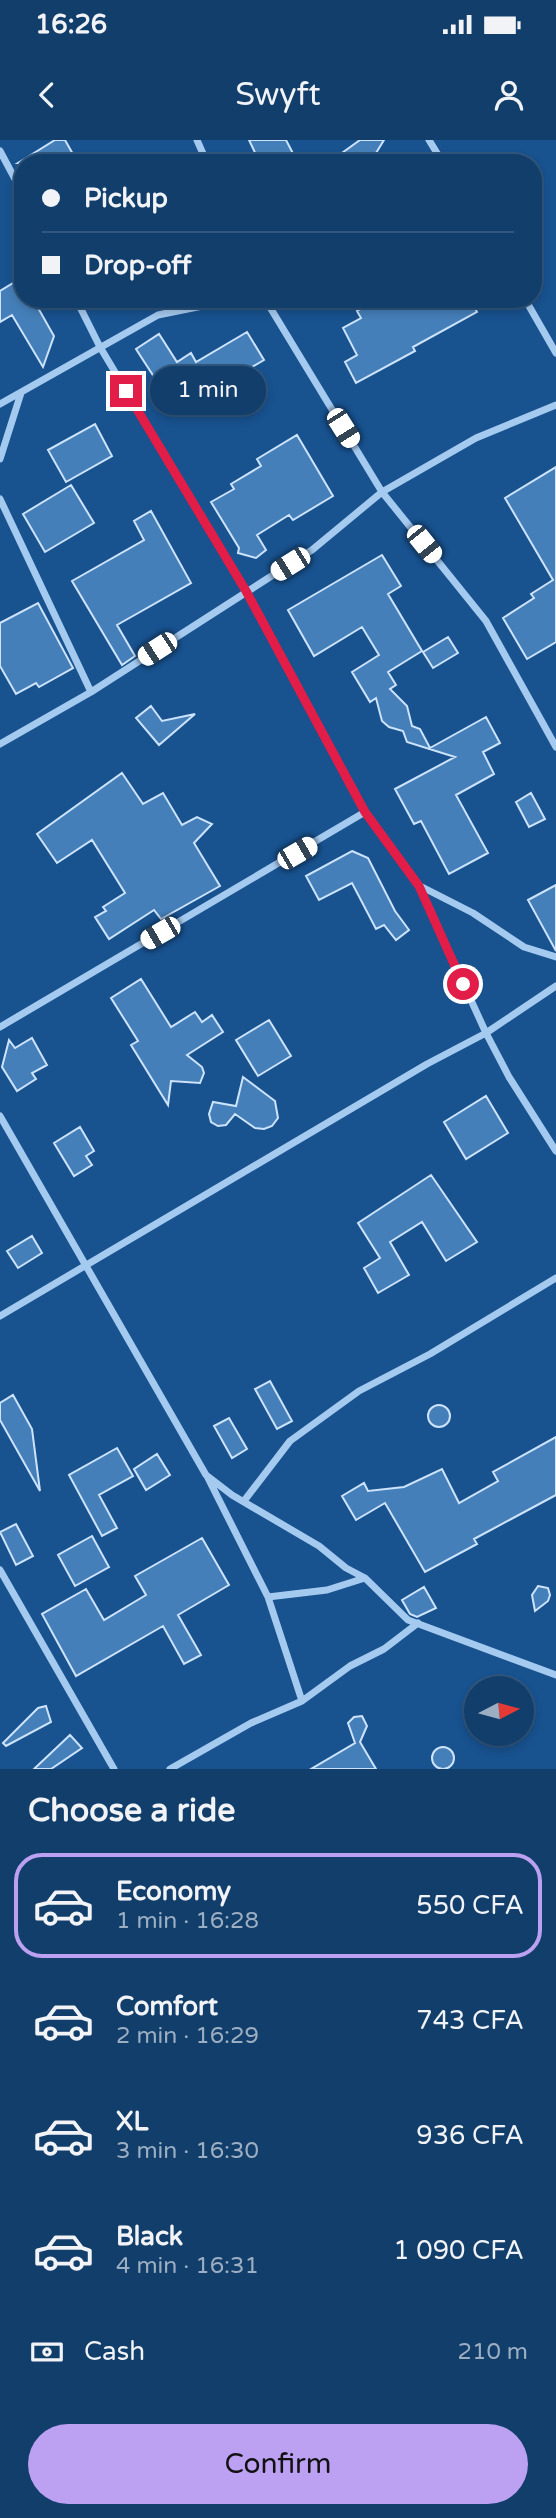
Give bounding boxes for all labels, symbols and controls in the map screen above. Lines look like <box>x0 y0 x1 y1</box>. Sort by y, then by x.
text: 16:26 <box>35 9 107 40</box>
icon: back <box>28 76 66 114</box>
text: Swyft <box>235 76 321 114</box>
icon: person <box>490 76 528 114</box>
text: Pickup <box>84 183 168 214</box>
text: Drop-off <box>84 250 191 281</box>
callout: 1 min <box>150 366 266 416</box>
route end <box>110 375 142 407</box>
text: 1 min <box>177 376 239 404</box>
car <box>323 405 364 451</box>
car <box>403 521 446 567</box>
car <box>267 544 314 584</box>
car <box>134 629 181 669</box>
car <box>274 833 321 873</box>
car <box>137 913 184 953</box>
route start <box>447 968 479 1000</box>
north arrow <box>464 1676 534 1746</box>
map controls <box>464 1676 534 1746</box>
text: Choose a ride <box>28 1792 235 1830</box>
icon: car <box>32 1874 95 1937</box>
text: Economy <box>116 1876 231 1907</box>
text: 550 CFA <box>416 1890 524 1921</box>
text: 1 min · 16:28 <box>116 1907 259 1935</box>
icon: car <box>32 1989 95 2052</box>
text: Comfort <box>116 1991 218 2022</box>
text: 743 CFA <box>416 2005 524 2036</box>
text: 2 min · 16:29 <box>116 2022 259 2050</box>
icon: car <box>32 2104 95 2167</box>
text: XL <box>116 2106 148 2137</box>
text: 936 CFA <box>416 2120 524 2151</box>
text: 3 min · 16:30 <box>116 2137 259 2165</box>
icon: car <box>32 2219 95 2282</box>
text: Black <box>116 2221 183 2252</box>
text: 1 090 CFA <box>393 2235 524 2266</box>
text: 4 min · 16:31 <box>116 2252 259 2280</box>
icon: cash <box>28 2333 66 2371</box>
text: Cash <box>84 2336 145 2367</box>
text: 210 m <box>458 2338 528 2366</box>
button: Confirm <box>28 2424 528 2504</box>

